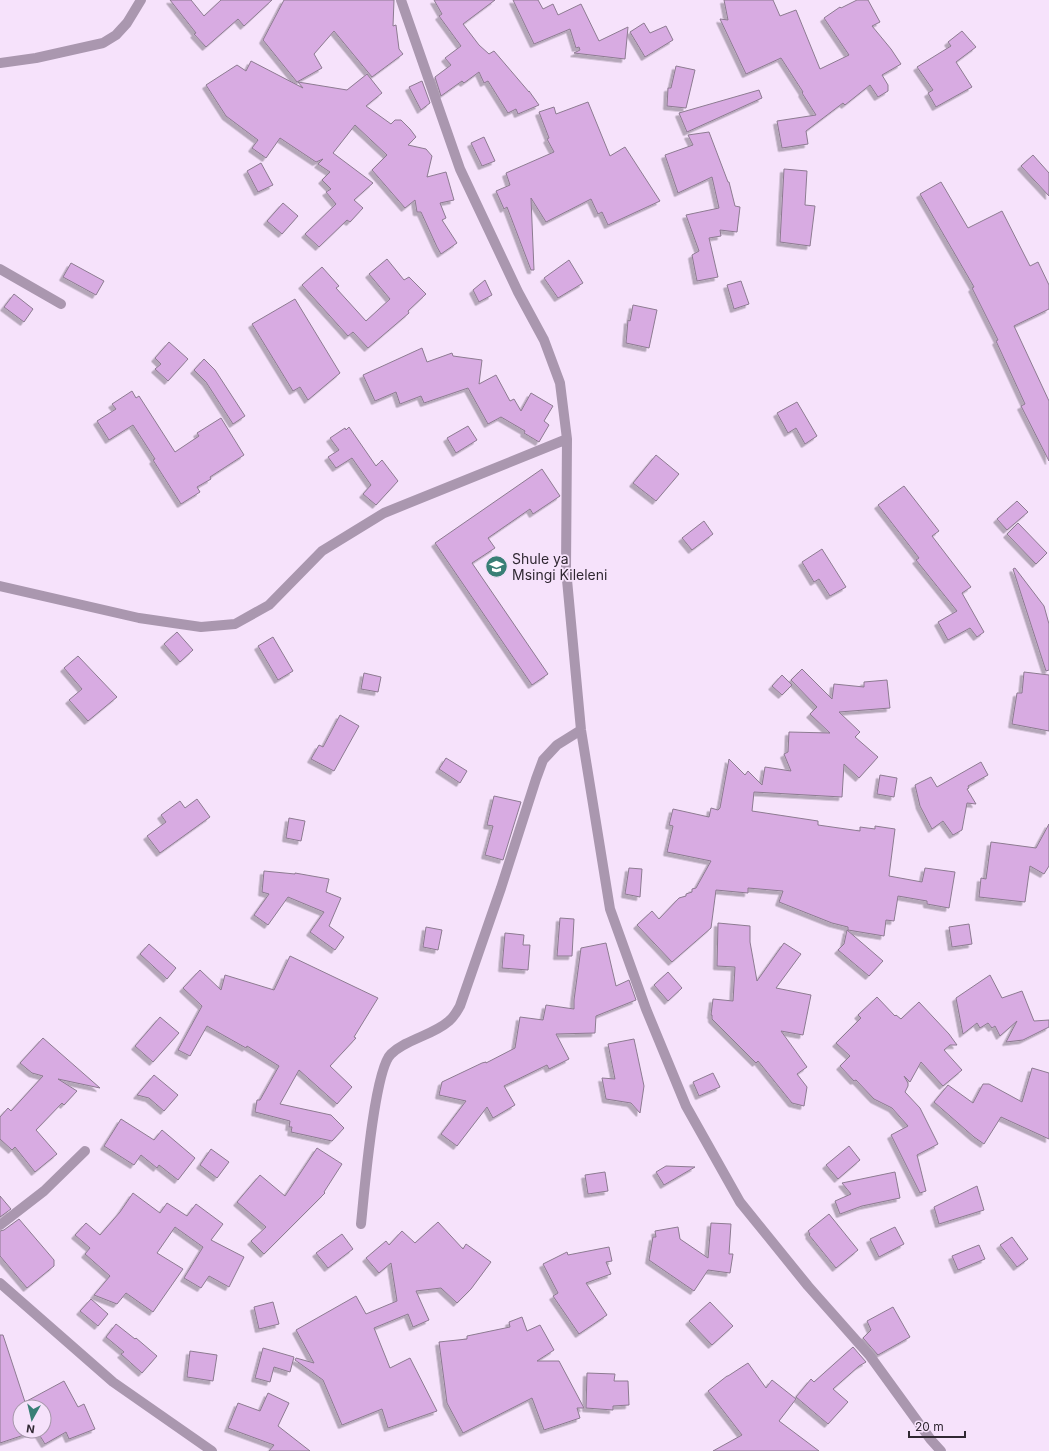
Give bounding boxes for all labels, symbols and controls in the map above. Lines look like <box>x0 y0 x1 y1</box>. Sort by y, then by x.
place label: Shule ya Msingi Kileleni <box>512 550 607 583</box>
school or university icon: Shule ya Msingi Kileleni <box>483 554 509 580</box>
north arrow <box>12 1399 52 1439</box>
scale bar <box>909 1413 965 1439</box>
text: 20 m <box>915 1419 944 1434</box>
text: N <box>25 1421 36 1436</box>

